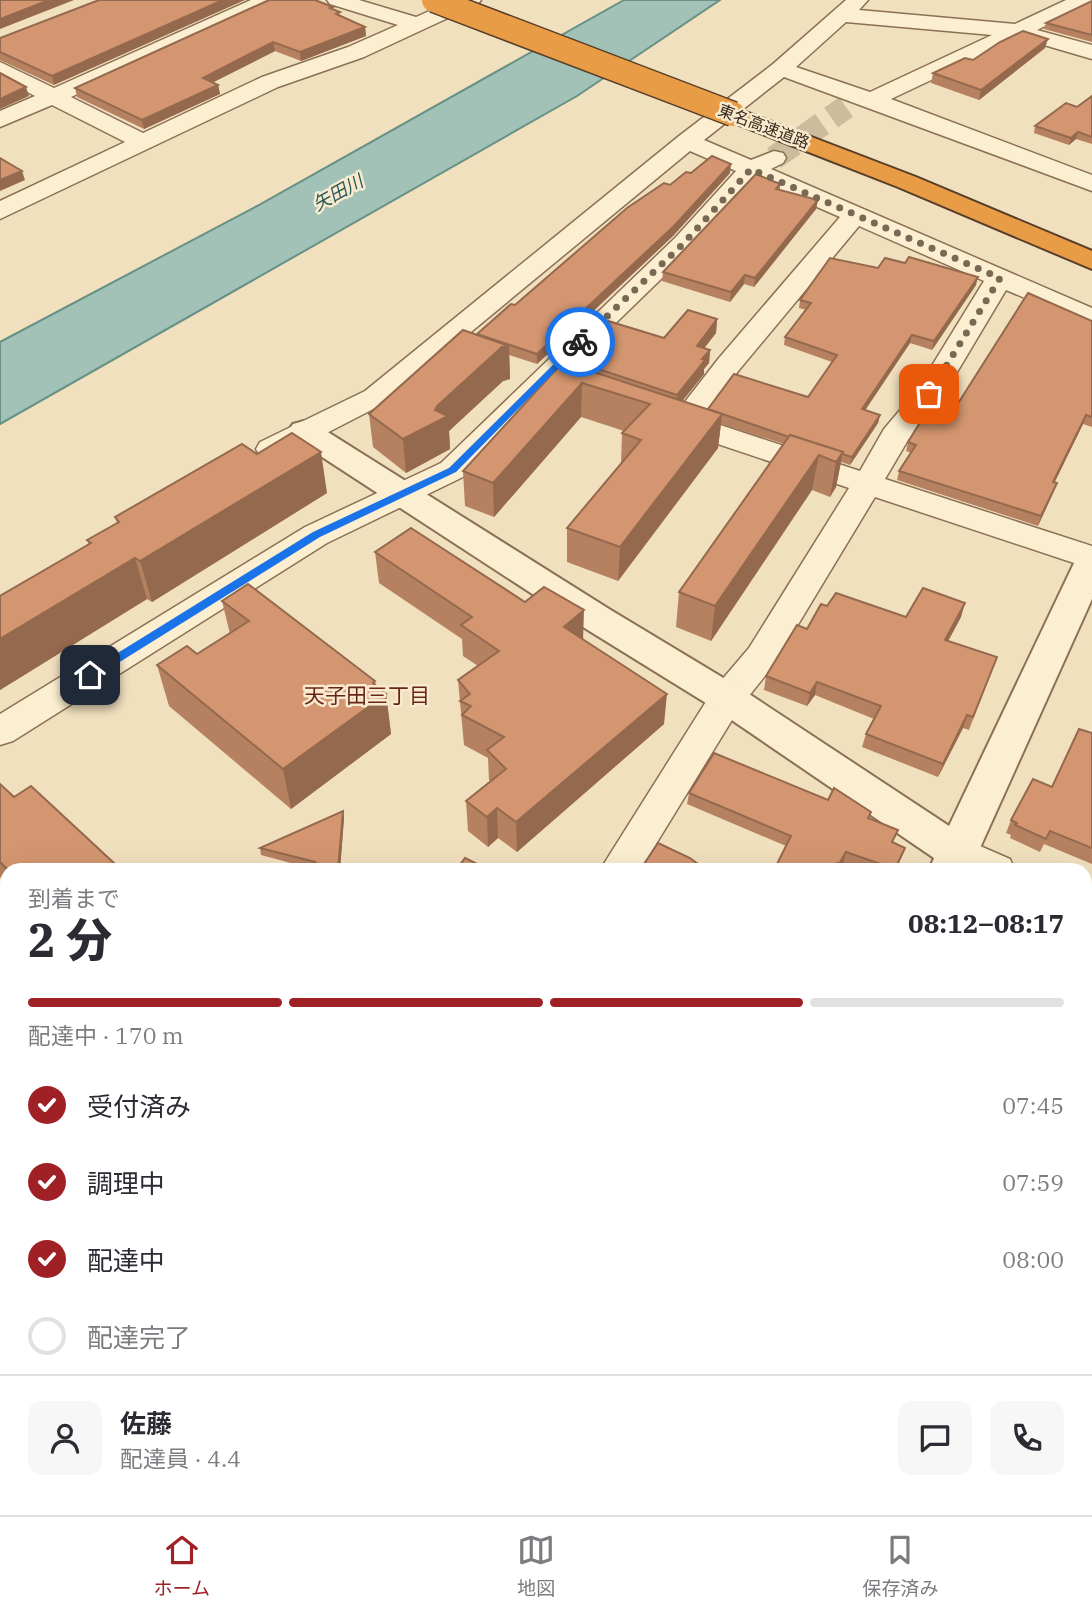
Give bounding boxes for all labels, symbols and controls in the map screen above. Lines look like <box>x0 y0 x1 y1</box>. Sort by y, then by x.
street label: 東名高速道路 <box>716 99 812 153</box>
water label: 矢田川 <box>309 168 369 216</box>
courier <box>545 307 615 377</box>
icon: bike <box>561 323 599 361</box>
pin <box>899 364 959 424</box>
icon: bag <box>910 375 948 413</box>
pin <box>60 645 120 705</box>
icon: home <box>71 656 109 694</box>
district label: 天子田三丁目 <box>304 681 430 709</box>
text: 到着まで <box>28 883 120 913</box>
text: 08:12–08:17 <box>908 906 1064 940</box>
text: 2 分 <box>28 910 112 970</box>
text: 配達中 · 170 m <box>28 1020 184 1050</box>
icon: check <box>28 1086 66 1124</box>
text: 受付済み <box>87 1089 191 1123</box>
text: 07:45 <box>1002 1090 1064 1120</box>
icon: check <box>28 1163 66 1201</box>
text: 調理中 <box>87 1166 165 1200</box>
text: 07:59 <box>1002 1167 1064 1197</box>
icon: check <box>28 1240 66 1278</box>
text: 配達中 <box>87 1243 165 1277</box>
text: 08:00 <box>1002 1244 1064 1274</box>
text: 配達完了 <box>87 1320 191 1354</box>
button: person <box>28 1401 102 1475</box>
button: chat <box>898 1401 972 1475</box>
button: phone <box>990 1401 1064 1475</box>
text: 佐藤 <box>120 1406 172 1440</box>
text: 配達員 · 4.4 <box>120 1443 241 1473</box>
tab: ホーム <box>154 1531 210 1600</box>
tab: 地図 <box>517 1531 555 1600</box>
tab: 保存済み <box>862 1531 938 1600</box>

